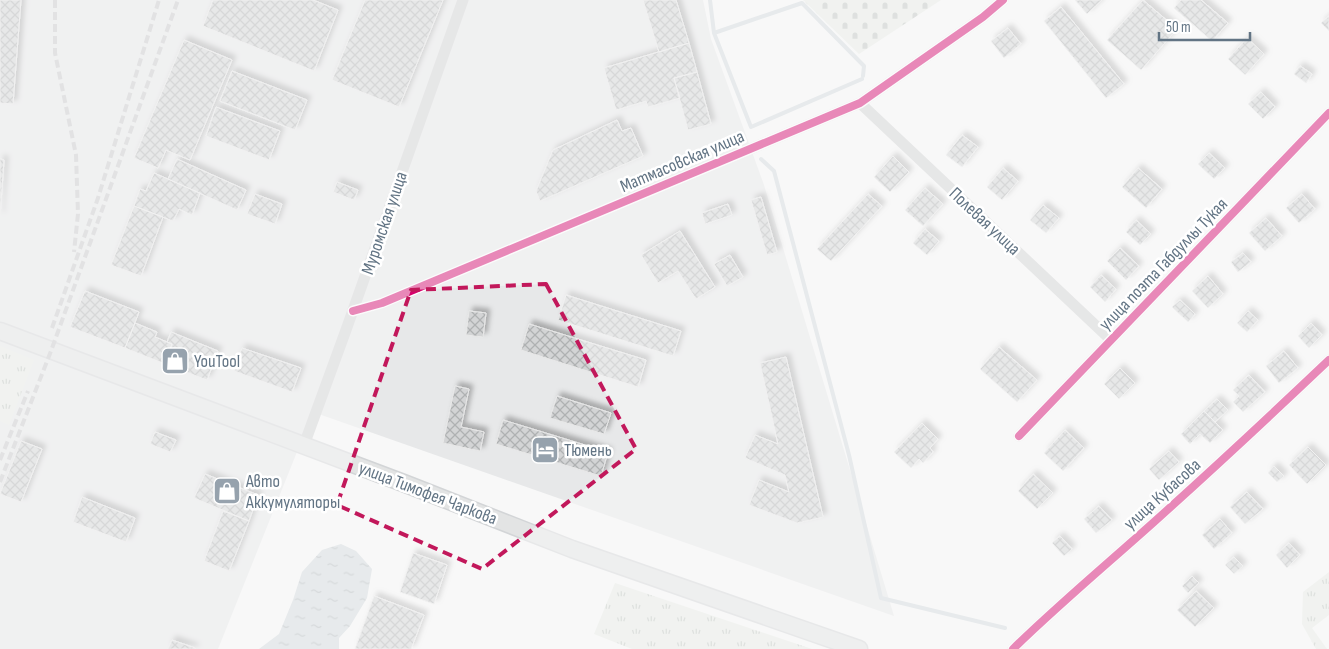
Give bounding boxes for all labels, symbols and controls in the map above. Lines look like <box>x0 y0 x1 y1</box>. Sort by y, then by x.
scale bar <box>1159 10 1250 42</box>
text: 50 m <box>1166 18 1191 37</box>
street label: Матмасовская улица <box>617 126 748 197</box>
street label: Муромская улица <box>357 169 412 277</box>
street label: Полевая улица <box>945 183 1025 260</box>
street label: улица поэта Габдуллы Тукая <box>1095 194 1232 335</box>
shop icon: YouTool <box>160 346 190 376</box>
place label: YouTool <box>194 351 240 372</box>
hotel icon: Тюмень <box>530 435 560 465</box>
place label: Тюмень <box>564 440 612 461</box>
street label: улица Кубасова <box>1120 454 1205 534</box>
street label: улица Тимофея Чаркова <box>356 457 500 530</box>
place label: Авто Аккумуляторы <box>245 471 340 513</box>
shop icon: Авто Аккумуляторы <box>212 476 242 506</box>

